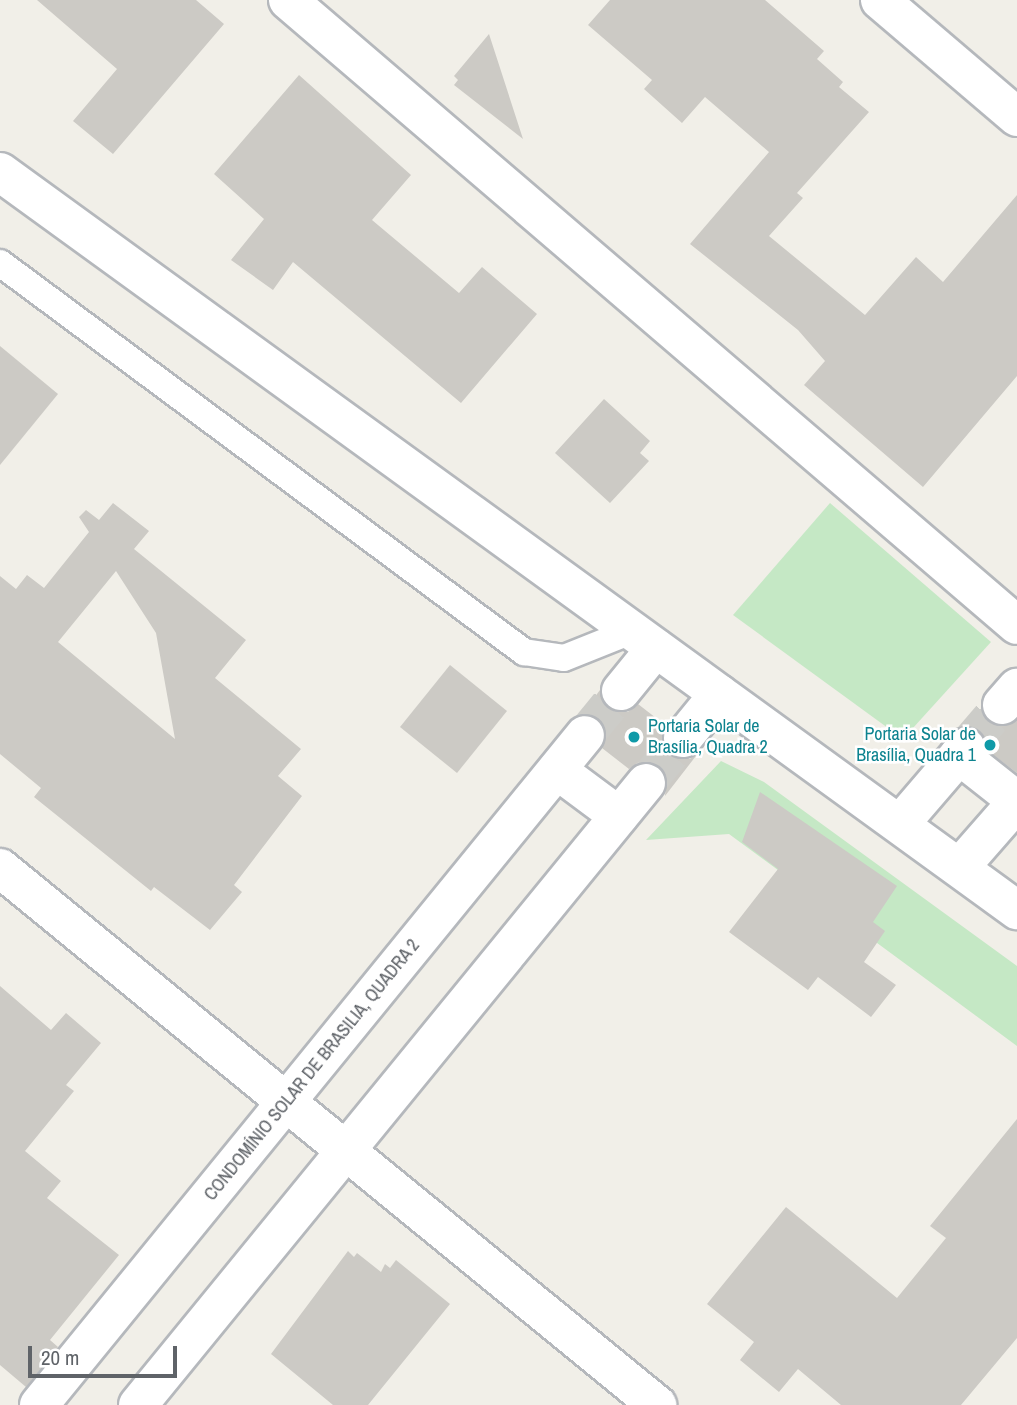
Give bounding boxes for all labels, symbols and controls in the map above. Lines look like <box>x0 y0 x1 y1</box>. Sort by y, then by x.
place label: Portaria Solar de Brasília, Quadra 2 <box>648 716 768 758</box>
place label: Portaria Solar de Brasília, Quadra 1 <box>856 724 976 766</box>
marker: Portaria Solar de Brasília, Quadra 2 <box>626 729 642 745</box>
marker: Portaria Solar de Brasília, Quadra 1 <box>982 737 998 753</box>
street label: CONDOMÍNIO SOLAR DE BRASILIA, QUADRA 2 <box>200 935 424 1205</box>
scale bar <box>32 1332 180 1376</box>
text: 20 m <box>41 1343 79 1372</box>

